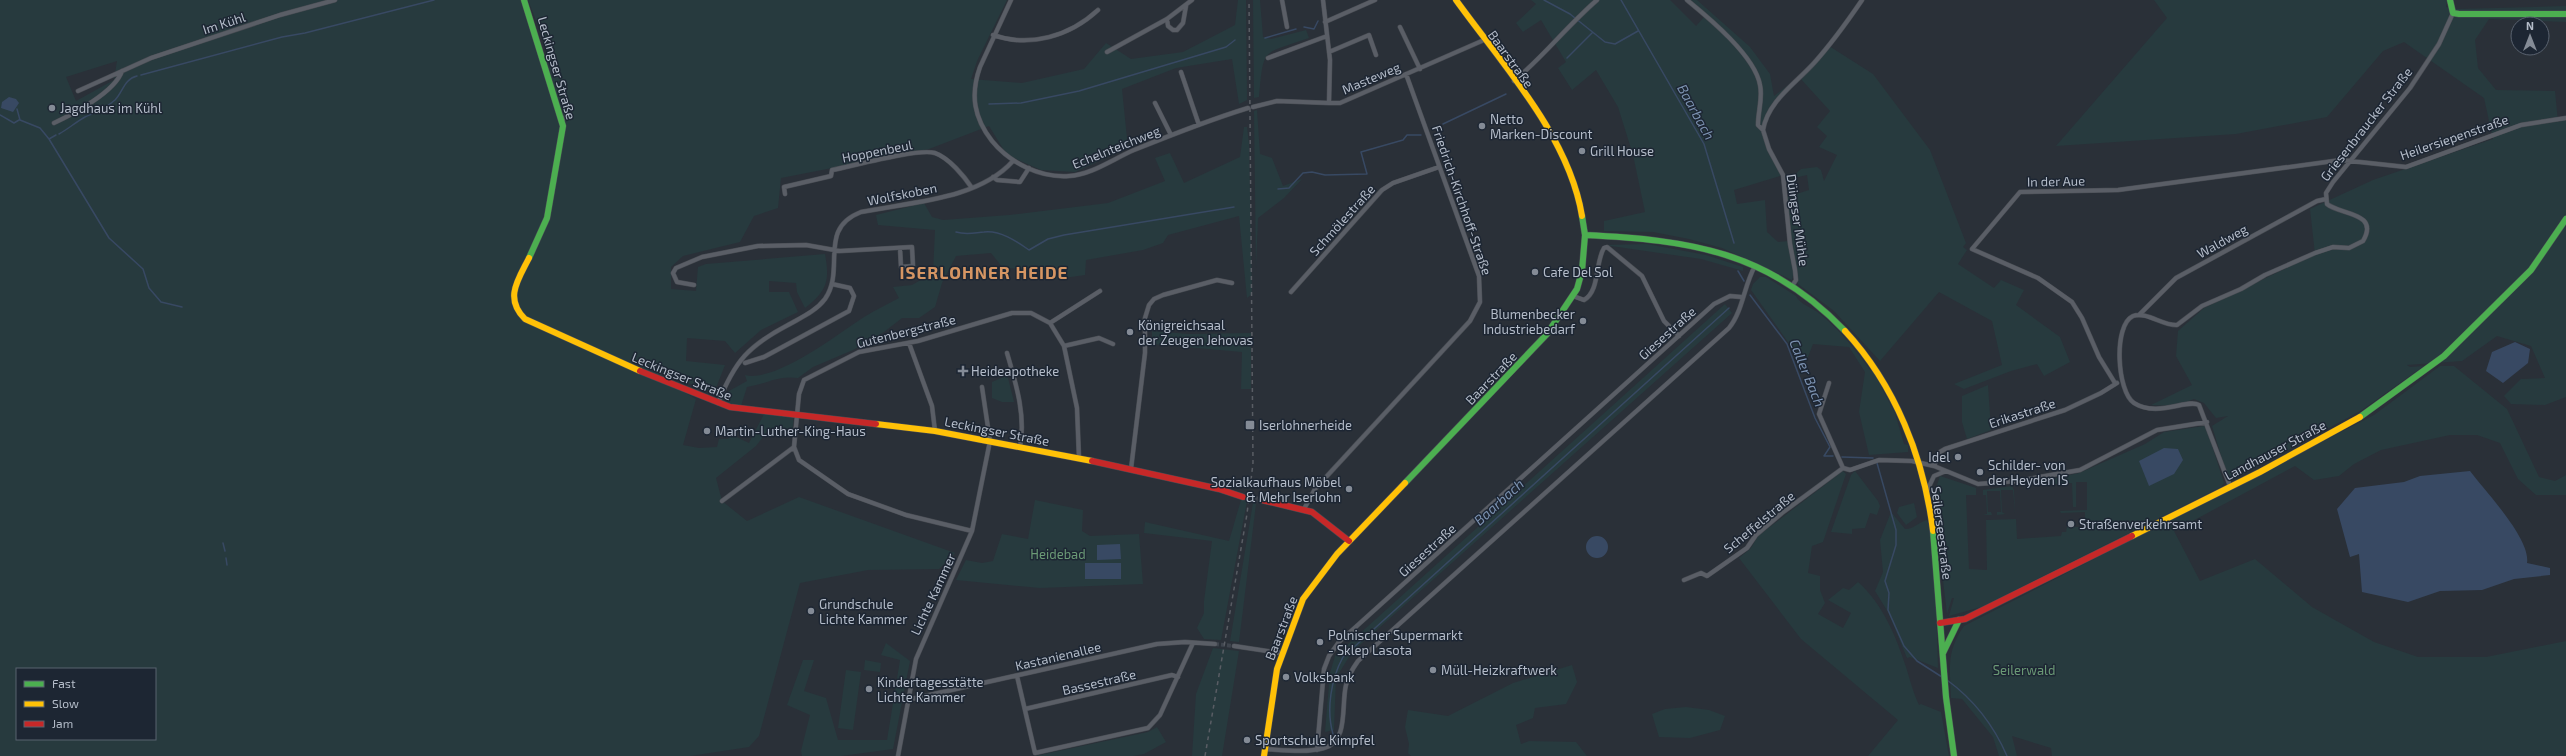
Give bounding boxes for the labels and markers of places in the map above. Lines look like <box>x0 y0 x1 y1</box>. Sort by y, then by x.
place label: Jagdhaus im Kühl <box>60 100 162 116</box>
marker: Jagdhaus im Kühl <box>47 103 57 113</box>
place label: Netto Marken-Discount <box>1490 111 1593 142</box>
marker: Netto Marken-Discount <box>1477 121 1487 131</box>
place label: Grill House <box>1590 143 1654 159</box>
marker: Grill House <box>1577 146 1587 156</box>
place label: Cafe Del Sol <box>1543 264 1613 280</box>
marker: Cafe Del Sol <box>1530 267 1540 277</box>
place label: Blumenbecker Industriebedarf <box>1483 306 1576 337</box>
marker: Blumenbecker Industriebedarf <box>1578 316 1588 326</box>
place label: Königreichsaal der Zeugen Jehovas <box>1138 317 1253 348</box>
marker: Königreichsaal der Zeugen Jehovas <box>1125 327 1135 337</box>
place label: Heideapotheke <box>971 363 1059 379</box>
marker: Heideapotheke <box>958 366 968 376</box>
place label: Iserlohnerheide <box>1259 417 1352 433</box>
marker: Iserlohnerheide <box>1244 419 1256 431</box>
place label: Martin-Luther-King-Haus <box>715 423 866 439</box>
marker: Martin-Luther-King-Haus <box>702 426 712 436</box>
place label: Idel <box>1928 449 1950 465</box>
marker: Idel <box>1953 452 1963 462</box>
place label: Schilder- von der Heyden IS <box>1988 457 2068 488</box>
marker: Schilder- von der Heyden IS <box>1975 467 1985 477</box>
place label: Sozialkaufhaus Möbel & Mehr Iserlohn <box>1211 474 1341 505</box>
marker: Sozialkaufhaus Möbel & Mehr Iserlohn <box>1344 484 1354 494</box>
place label: Straßenverkehrsamt <box>2079 516 2202 532</box>
marker: Straßenverkehrsamt <box>2066 519 2076 529</box>
place label: Grundschule Lichte Kammer <box>819 596 907 627</box>
marker: Grundschule Lichte Kammer <box>806 606 816 616</box>
place label: Polnischer Supermarkt - Sklep Lasota <box>1328 627 1463 658</box>
marker: Polnischer Supermarkt - Sklep Lasota <box>1315 637 1325 647</box>
place label: Müll-Heizkraftwerk <box>1441 662 1557 678</box>
marker: Müll-Heizkraftwerk <box>1428 665 1438 675</box>
place label: Volksbank <box>1294 669 1355 685</box>
marker: Volksbank <box>1281 672 1291 682</box>
place label: Kindertagesstätte Lichte Kammer <box>877 674 984 705</box>
marker: Kindertagesstätte Lichte Kammer <box>864 684 874 694</box>
place label: Sportschule Kimpfel <box>1255 732 1375 748</box>
marker: Sportschule Kimpfel <box>1242 735 1252 745</box>

